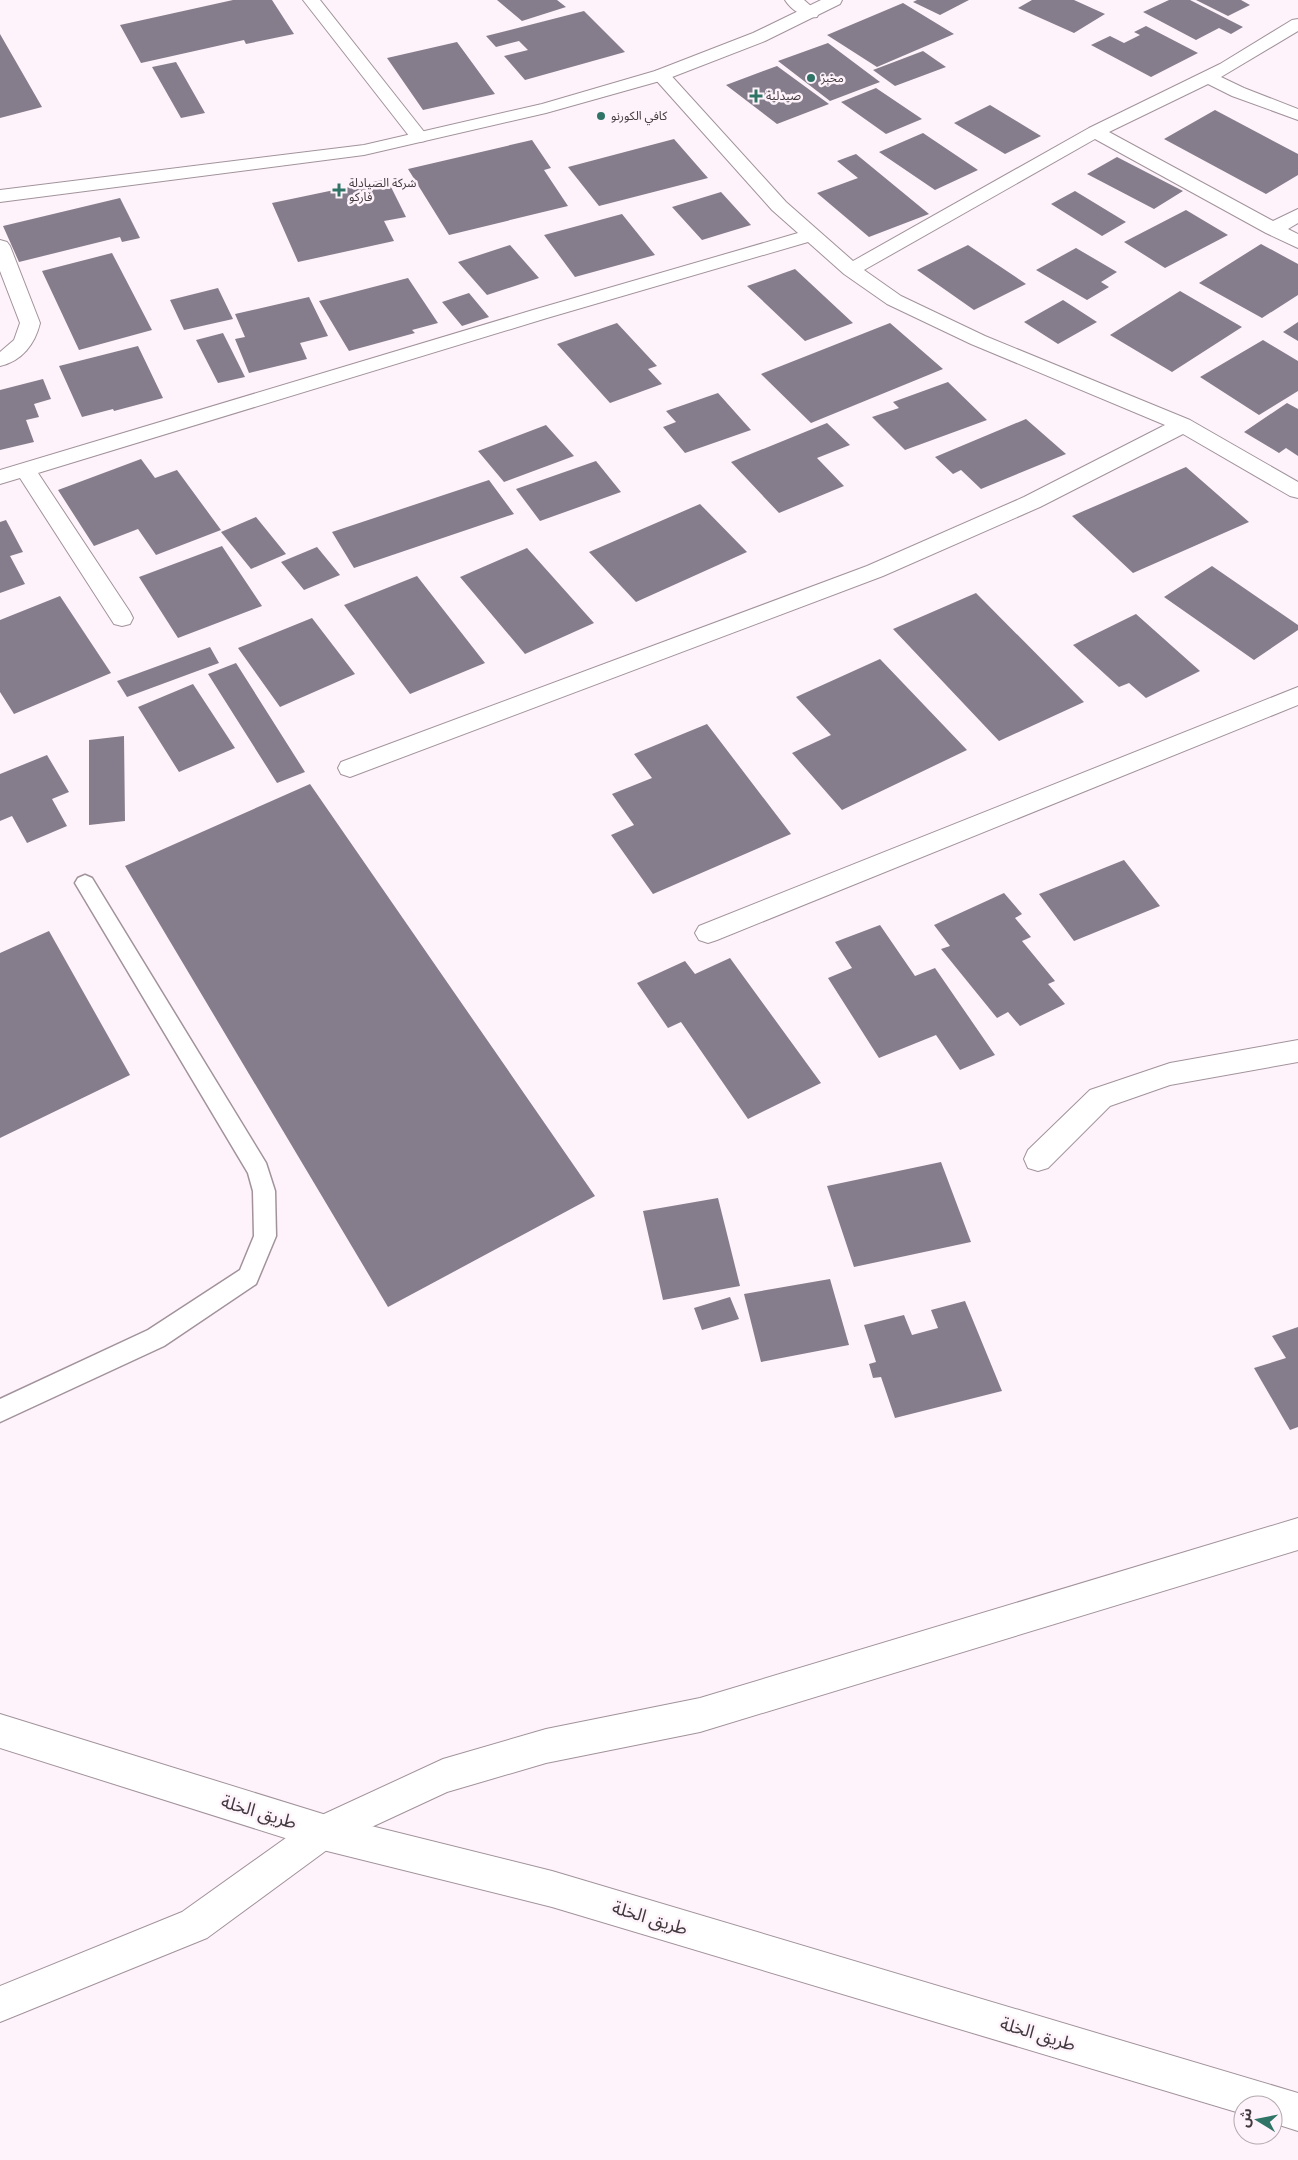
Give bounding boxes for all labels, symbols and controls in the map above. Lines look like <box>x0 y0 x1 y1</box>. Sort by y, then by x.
place label: مخبز <box>820 70 844 85</box>
marker: مخبز <box>805 72 817 84</box>
place label: صيدلية <box>766 88 801 103</box>
marker: صيدلية <box>750 90 762 102</box>
place label: كافي الكورنو <box>611 108 668 126</box>
marker: كافي الكورنو <box>595 110 607 122</box>
place label: شركة الصيادلة فاركو <box>349 175 416 204</box>
marker: شركة الصيادلة فاركو <box>333 184 345 196</box>
street label: طريق الخلة <box>219 1788 300 1834</box>
street label: طريق الخلة <box>610 1894 691 1940</box>
street label: طريق الخلة <box>998 2010 1079 2056</box>
north arrow <box>1233 2095 1283 2145</box>
text: ش <box>1234 2107 1256 2129</box>

